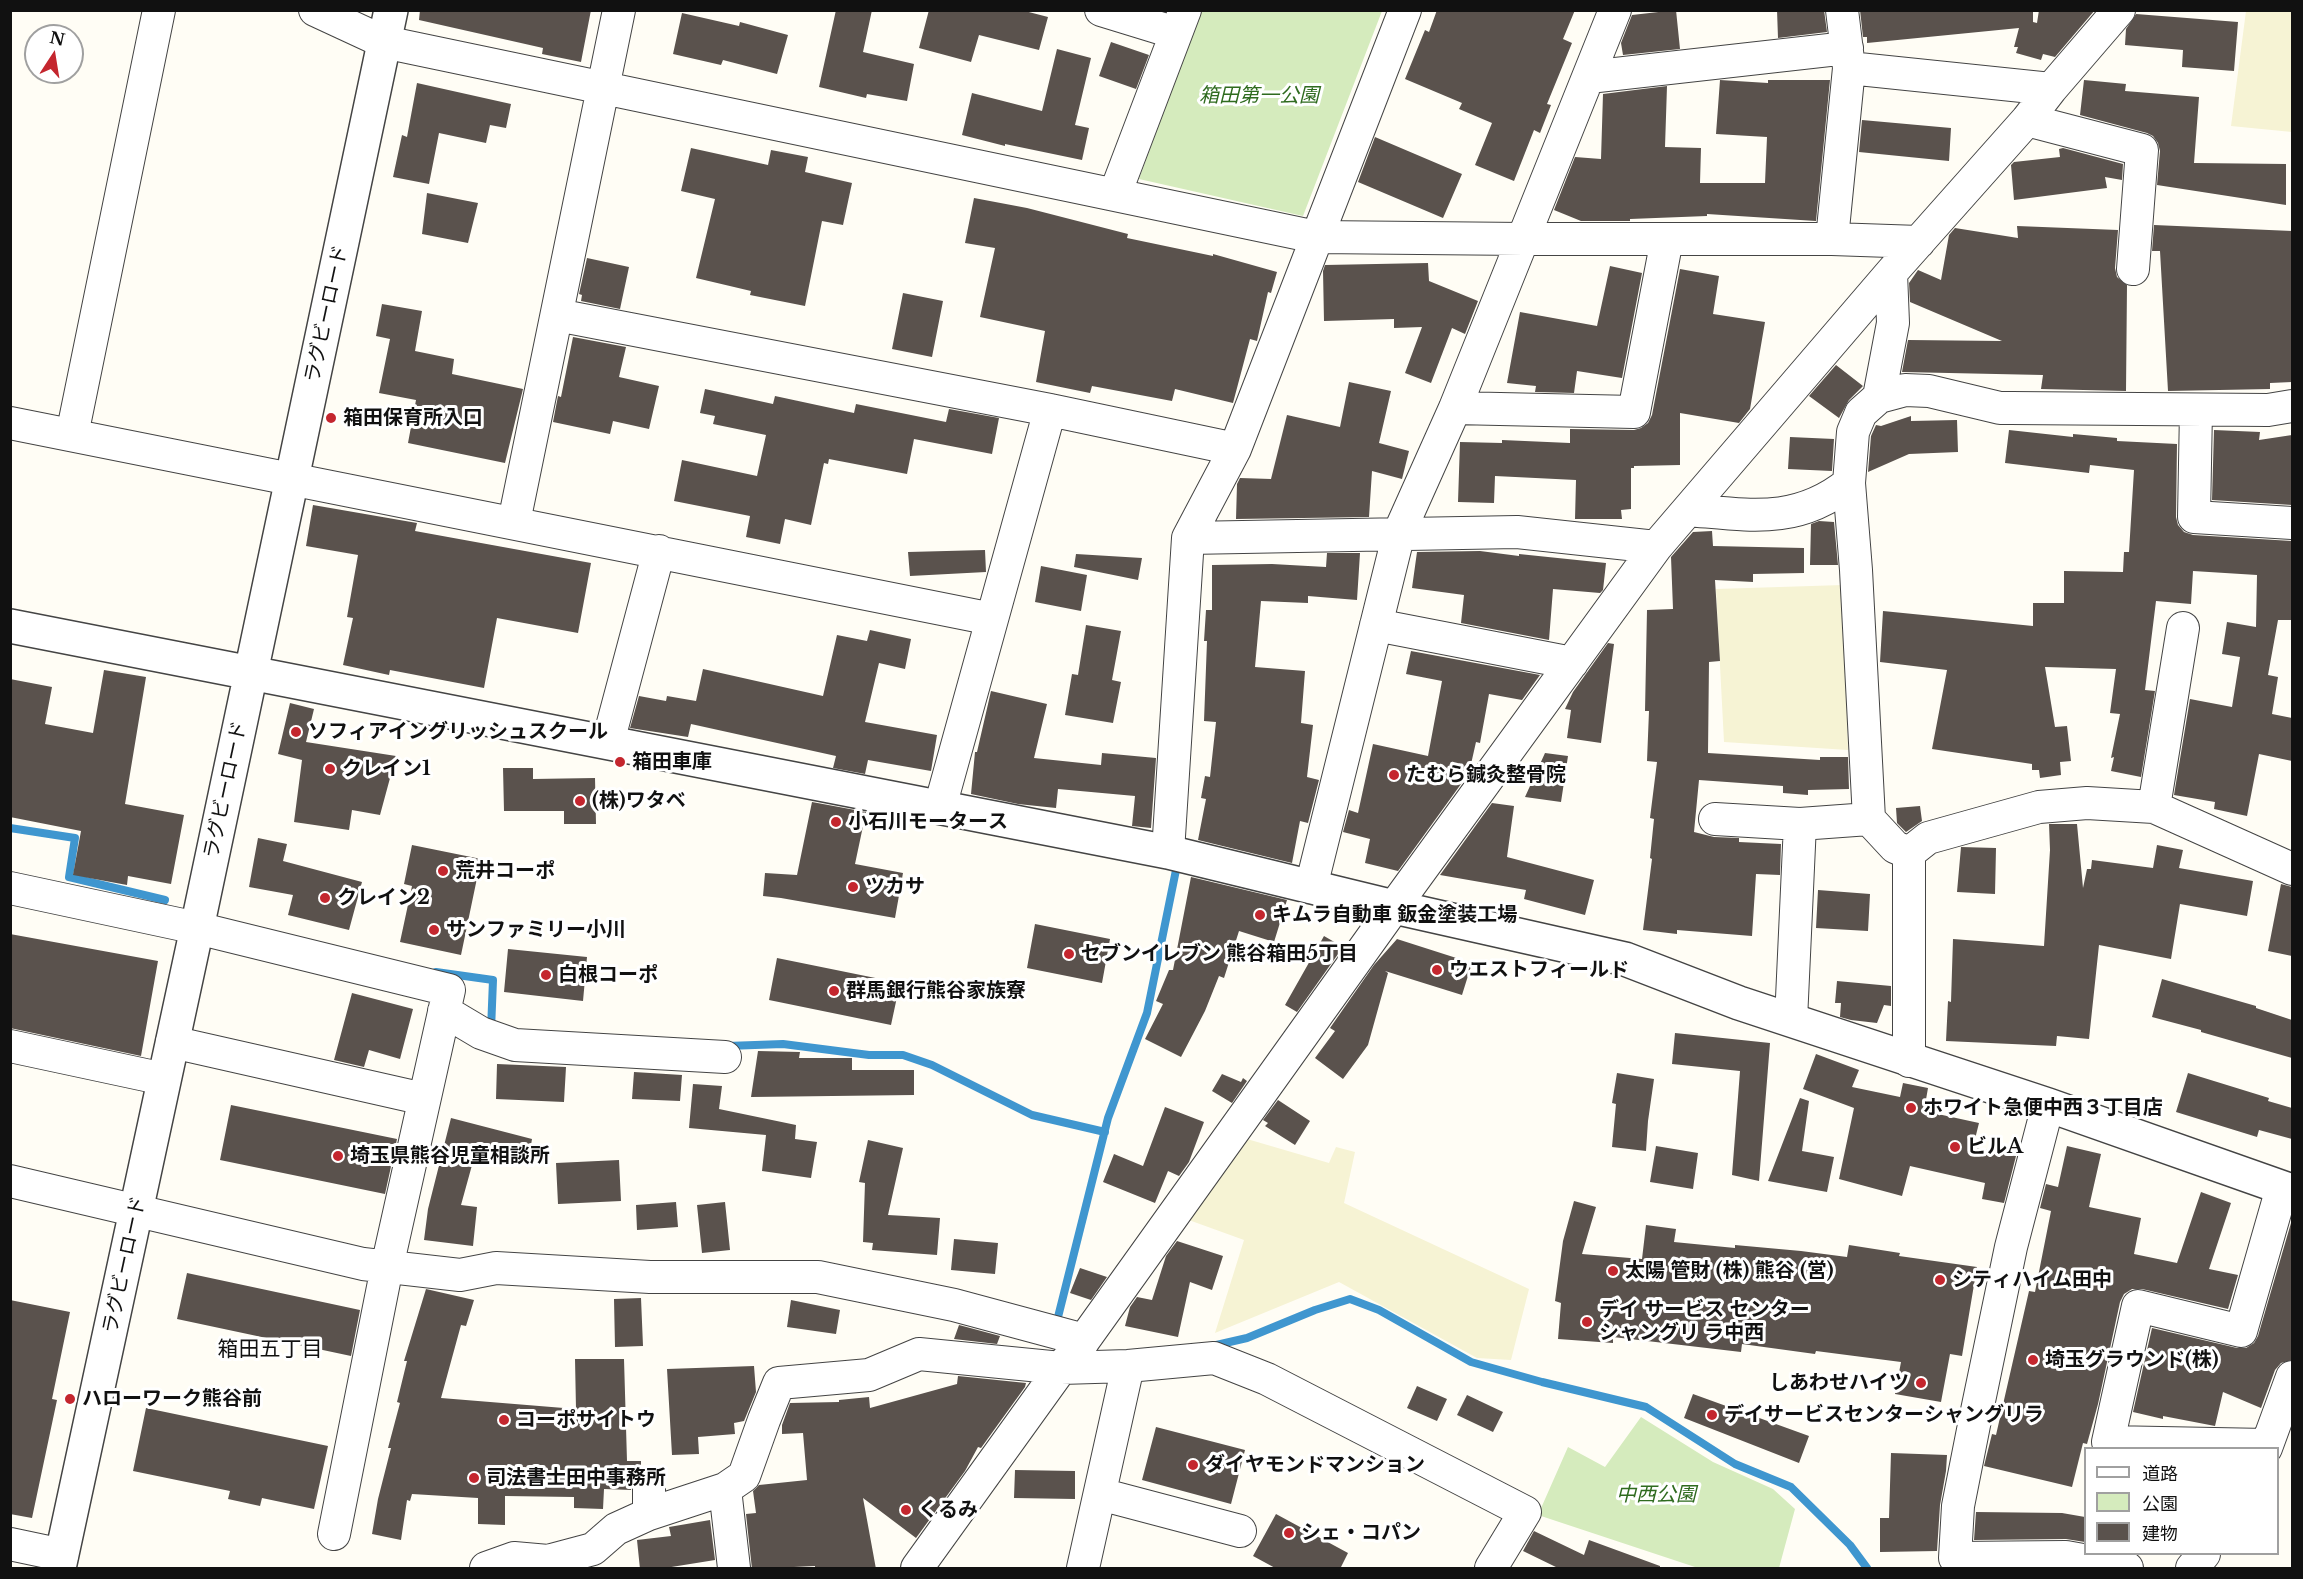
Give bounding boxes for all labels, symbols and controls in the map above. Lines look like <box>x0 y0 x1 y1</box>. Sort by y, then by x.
north arrow <box>24 24 84 84</box>
text: N <box>48 27 67 50</box>
park label: 箱田第一公園 <box>1199 84 1319 108</box>
street label: ラグビーロード <box>301 243 353 385</box>
place label: 箱田保育所入口 <box>343 406 483 430</box>
marker: 箱田保育所入口 <box>324 411 338 425</box>
street label: ラグビーロード <box>200 719 252 861</box>
place label: ソフィアイングリッシュスクール <box>308 720 608 744</box>
marker: ソフィアイングリッシュスクール <box>289 725 303 739</box>
place label: 箱田車庫 <box>632 750 712 774</box>
marker: 箱田車庫 <box>613 755 627 769</box>
place label: クレイン1 <box>342 757 431 781</box>
marker: クレイン1 <box>323 762 337 776</box>
place label: たむら鍼灸整骨院 <box>1406 763 1566 787</box>
marker: たむら鍼灸整骨院 <box>1387 768 1401 782</box>
place label: (株)ワタベ <box>592 789 686 813</box>
marker: (株)ワタベ <box>573 794 587 808</box>
place label: 小石川モータース <box>848 810 1008 834</box>
marker: 小石川モータース <box>829 815 843 829</box>
place label: 荒井コーポ <box>455 859 555 883</box>
marker: 荒井コーポ <box>436 864 450 878</box>
place label: ツカサ <box>865 875 925 899</box>
marker: ツカサ <box>846 880 860 894</box>
place label: クレイン2 <box>337 886 430 910</box>
marker: クレイン2 <box>318 891 332 905</box>
place label: キムラ自動車 鈑金塗装工場 <box>1272 903 1517 927</box>
marker: キムラ自動車 鈑金塗装工場 <box>1253 908 1267 922</box>
place label: サンファミリー小川 <box>446 918 626 942</box>
marker: サンファミリー小川 <box>427 923 441 937</box>
place label: セブンイレブン 熊谷箱田5丁目 <box>1081 942 1358 966</box>
marker: セブンイレブン 熊谷箱田5丁目 <box>1062 947 1076 961</box>
place label: ウエストフィールド <box>1449 958 1629 982</box>
place label: 白根コーポ <box>558 963 658 987</box>
marker: ウエストフィールド <box>1430 963 1444 977</box>
marker: 白根コーポ <box>539 968 553 982</box>
place label: 群馬銀行熊谷家族寮 <box>846 979 1026 1003</box>
marker: 群馬銀行熊谷家族寮 <box>827 984 841 998</box>
place label: ホワイト急便中西３丁目店 <box>1923 1096 2163 1120</box>
marker: ホワイト急便中西３丁目店 <box>1904 1101 1918 1115</box>
place label: ビルA <box>1967 1135 2023 1159</box>
marker: ビルA <box>1948 1140 1962 1154</box>
place label: 埼玉県熊谷児童相談所 <box>350 1144 550 1168</box>
marker: 埼玉県熊谷児童相談所 <box>331 1149 345 1163</box>
street label: ラグビーロード <box>99 1194 151 1336</box>
place label: 太陽 管財 (株) 熊谷 (営) <box>1625 1259 1834 1283</box>
marker: 太陽 管財 (株) 熊谷 (営) <box>1606 1264 1620 1278</box>
place label: シティハイム田中 <box>1952 1268 2112 1292</box>
marker: シティハイム田中 <box>1933 1273 1947 1287</box>
place label: デイ サービス センター シャングリ ラ中西 <box>1599 1298 1810 1345</box>
marker: デイ サービス センター シャングリ ラ中西 <box>1580 1315 1594 1329</box>
district label: 箱田五丁目 <box>218 1337 322 1363</box>
place label: 埼玉グラウンド(株) <box>2045 1348 2219 1372</box>
marker: 埼玉グラウンド(株) <box>2026 1353 2040 1367</box>
place label: しあわせハイツ <box>1769 1371 1909 1395</box>
marker: しあわせハイツ <box>1914 1376 1928 1390</box>
place label: ハローワーク熊谷前 <box>82 1387 262 1411</box>
marker: ハローワーク熊谷前 <box>63 1392 77 1406</box>
place label: デイサービスセンターシャングリラ <box>1724 1403 2044 1427</box>
place label: コーポサイトウ <box>516 1408 656 1432</box>
marker: デイサービスセンターシャングリラ <box>1705 1408 1719 1422</box>
marker: コーポサイトウ <box>497 1413 511 1427</box>
legend <box>2084 1447 2279 1555</box>
place label: ダイヤモンドマンション <box>1205 1453 1425 1477</box>
marker: ダイヤモンドマンション <box>1186 1458 1200 1472</box>
text: 道路 <box>2142 1463 2178 1485</box>
place label: 司法書士田中事務所 <box>486 1466 666 1490</box>
marker: 司法書士田中事務所 <box>467 1471 481 1485</box>
park label: 中西公園 <box>1616 1483 1696 1507</box>
text: 公園 <box>2142 1493 2178 1515</box>
place label: くるみ <box>918 1498 978 1522</box>
marker: くるみ <box>899 1503 913 1517</box>
place label: シェ・コパン <box>1301 1521 1421 1545</box>
text: 建物 <box>2142 1523 2178 1545</box>
marker: シェ・コパン <box>1282 1526 1296 1540</box>

